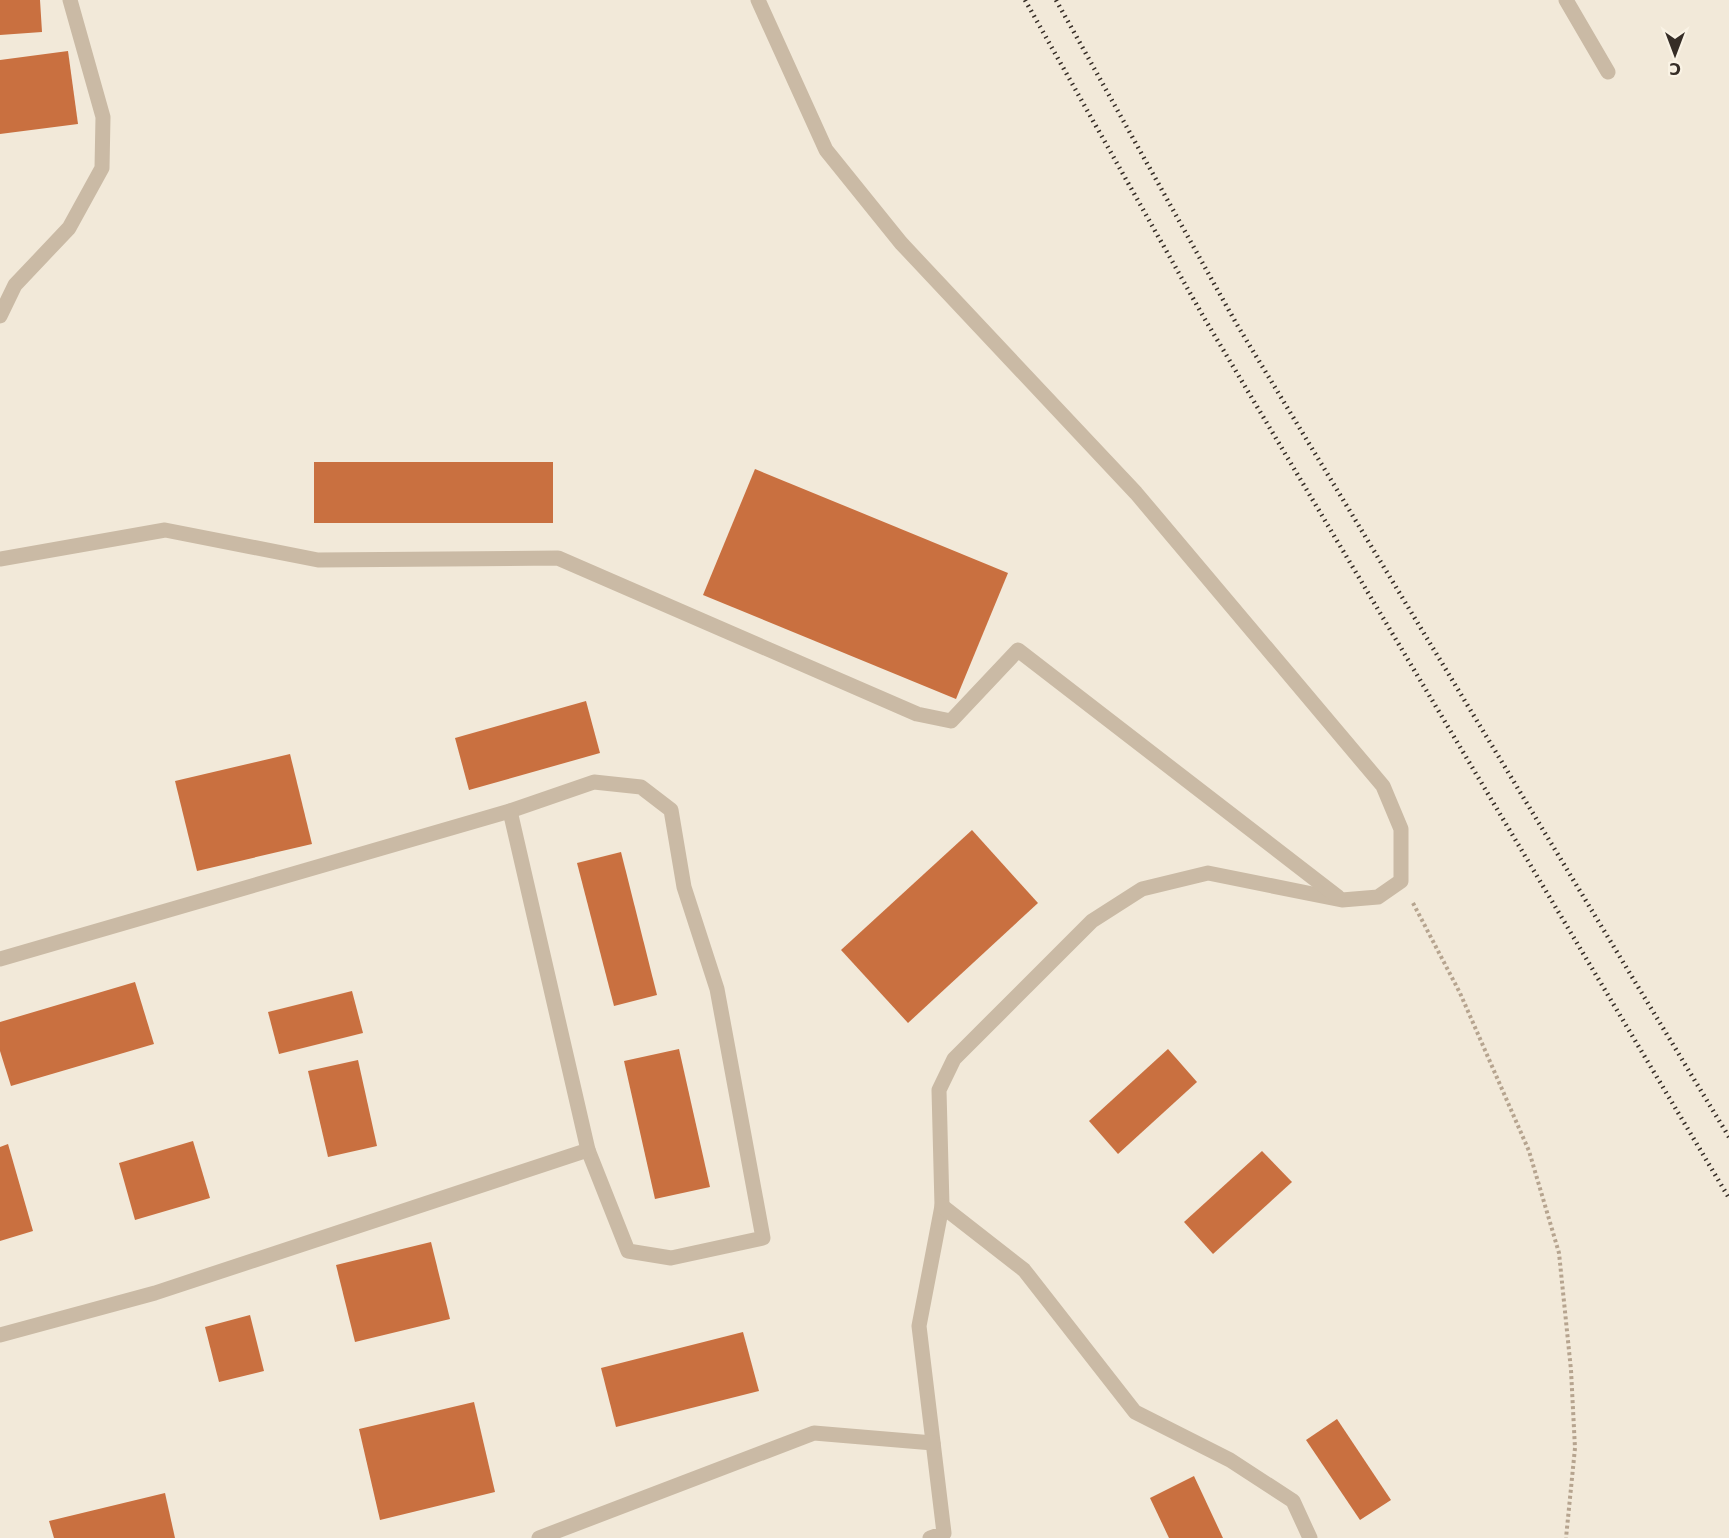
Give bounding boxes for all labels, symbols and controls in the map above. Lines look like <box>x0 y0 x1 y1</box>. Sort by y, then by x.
north arrow <box>1645 24 1705 84</box>
text: С <box>1669 59 1681 78</box>

